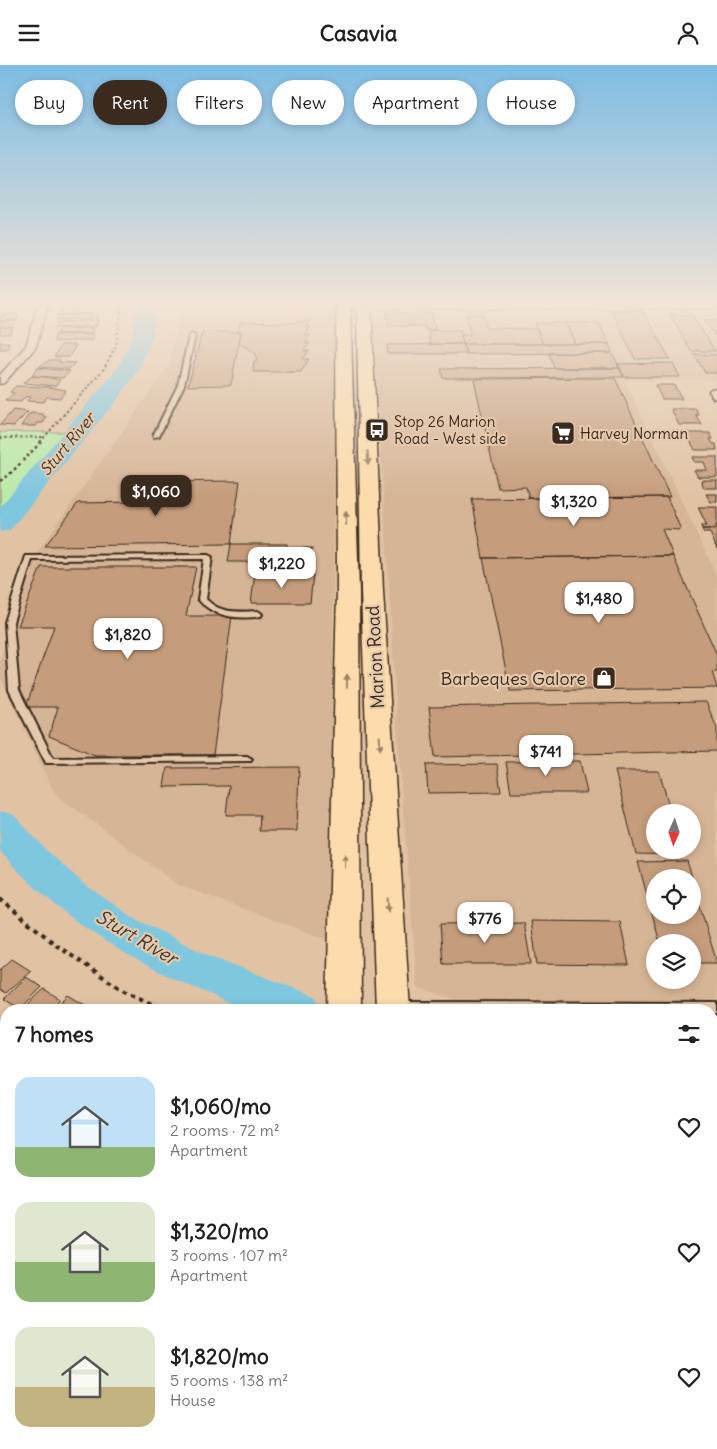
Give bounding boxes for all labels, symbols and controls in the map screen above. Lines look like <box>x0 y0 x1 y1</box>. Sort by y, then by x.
icon: menu <box>15 19 43 47</box>
text: Casavia <box>320 19 397 47</box>
icon: person <box>674 19 702 47</box>
chip: Buy <box>15 80 83 125</box>
chip: Rent <box>93 80 167 125</box>
chip: Filters <box>177 80 262 125</box>
chip: New <box>272 80 344 125</box>
chip: Apartment <box>354 80 477 125</box>
chip: House <box>487 80 575 125</box>
water label: Sturt River <box>35 407 101 479</box>
place label: Stop 26 Marion Road - West side <box>394 412 506 448</box>
bus stop icon: Stop 26 Marion Road - West side <box>364 417 390 443</box>
supermarket icon: Harvey Norman <box>550 420 576 446</box>
place label: Harvey Norman <box>580 424 688 443</box>
one-way arrow <box>365 450 373 466</box>
pin: $1,060 <box>115 475 197 517</box>
text: $1,060 <box>132 481 180 501</box>
pin: $1,320 <box>533 485 615 527</box>
text: $1,320 <box>551 491 597 511</box>
one-way arrow <box>342 510 350 526</box>
pin: $1,220 <box>241 547 323 589</box>
text: $1,220 <box>259 553 305 573</box>
pin: $1,480 <box>558 581 640 624</box>
text: $1,480 <box>576 588 623 608</box>
street label: Marion Road <box>361 604 389 709</box>
pin: $1,820 <box>87 617 169 660</box>
text: $1,820 <box>105 624 151 644</box>
shop icon: Barbeques Galore <box>591 665 617 691</box>
place label: Barbeques Galore <box>440 667 586 690</box>
one-way arrow <box>343 672 351 688</box>
one-way arrow <box>376 735 384 751</box>
pin: $741 <box>516 735 576 777</box>
text: $741 <box>530 741 562 761</box>
north arrow <box>646 804 701 859</box>
map controls <box>646 804 701 989</box>
one-way arrow <box>341 852 349 868</box>
button: locate <box>646 869 701 924</box>
one-way arrow <box>384 897 392 913</box>
pin: $776 <box>455 901 515 944</box>
water label: Sturt River <box>92 904 184 971</box>
text: $776 <box>468 908 502 928</box>
button: layers <box>646 934 701 989</box>
icon: filters <box>675 1020 703 1048</box>
text: 7 homes <box>15 1021 94 1048</box>
text: $1,060/mo <box>170 1093 271 1120</box>
icon: home <box>55 1097 115 1157</box>
icon: heart <box>675 1113 703 1141</box>
text: 2 rooms · 72 m² <box>170 1120 280 1140</box>
text: Apartment <box>170 1140 248 1160</box>
text: $1,320/mo <box>170 1218 269 1245</box>
icon: home <box>55 1222 115 1282</box>
icon: heart <box>675 1238 703 1266</box>
text: 3 rooms · 107 m² <box>170 1245 288 1265</box>
text: Apartment <box>170 1265 248 1285</box>
text: $1,820/mo <box>170 1343 269 1370</box>
icon: home <box>55 1347 115 1407</box>
icon: heart <box>675 1363 703 1391</box>
text: 5 rooms · 138 m² <box>170 1370 288 1390</box>
text: House <box>170 1390 216 1410</box>

